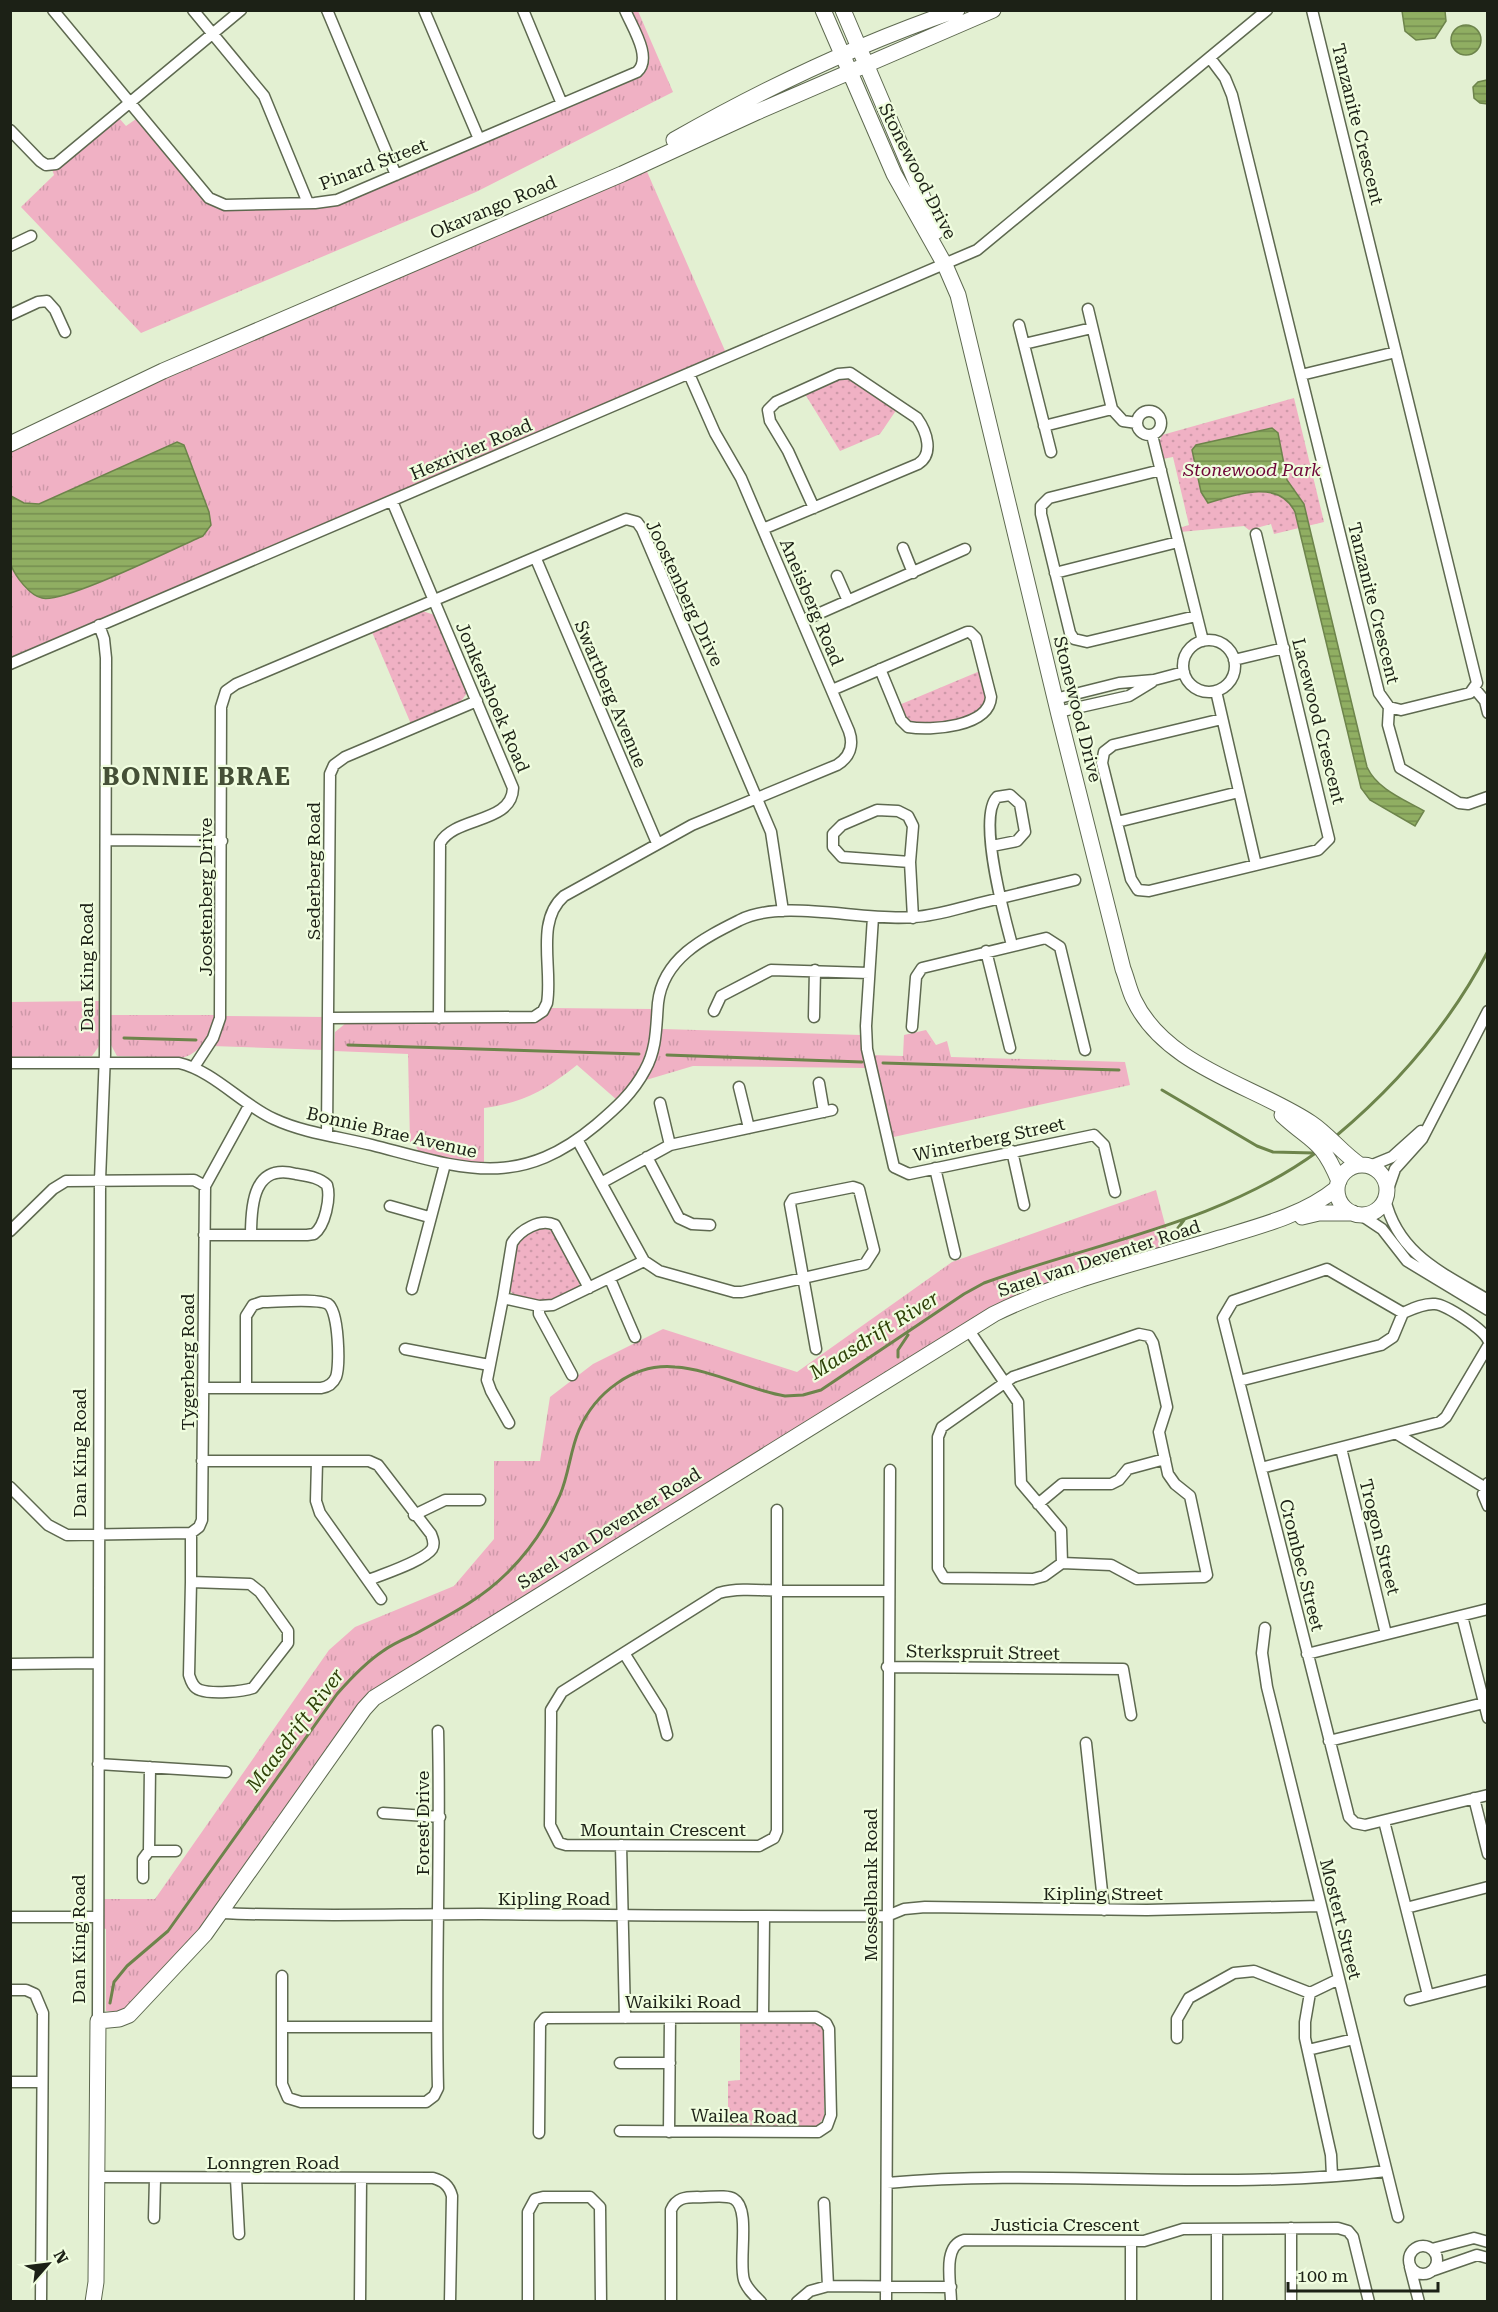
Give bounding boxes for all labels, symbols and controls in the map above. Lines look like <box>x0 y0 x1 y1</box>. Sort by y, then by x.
street label: Tanzanite Crescent <box>1328 41 1388 207</box>
street label: Stonewood Drive <box>875 100 961 243</box>
street label: Pinard Street <box>316 134 430 194</box>
street label: Okavango Road <box>427 171 560 243</box>
street label: Hexrivier Road <box>407 414 535 484</box>
park label: Stonewood Park <box>1182 459 1321 480</box>
street label: Joostenberg Drive <box>642 517 728 669</box>
street label: Tanzanite Crescent <box>1344 520 1404 686</box>
street label: Aneisberg Road <box>776 535 848 669</box>
street label: Swartberg Avenue <box>570 617 652 771</box>
street label: Jonkershoek Road <box>452 619 534 776</box>
street label: Stonewood Drive <box>1050 634 1106 784</box>
street label: Lacewood Crescent <box>1288 636 1350 806</box>
district label: BONNIE BRAE <box>102 763 292 791</box>
street label: Sederberg Road <box>303 802 324 940</box>
street label: Joostenberg Drive <box>195 818 216 976</box>
street label: Dan King Road <box>76 902 97 1032</box>
street label: Bonnie Brae Avenue <box>305 1102 479 1162</box>
street label: Winterberg Street <box>911 1113 1067 1165</box>
street label: Sarel van Deventer Road <box>995 1215 1203 1301</box>
water label: Maasdrift River <box>804 1285 944 1385</box>
street label: Tygerberg Road <box>177 1293 198 1431</box>
street label: Dan King Road <box>69 1388 90 1518</box>
street label: Sarel van Deventer Road <box>514 1463 705 1593</box>
street label: Trogon Street <box>1355 1477 1405 1597</box>
street label: Crombec Street <box>1275 1497 1329 1633</box>
street label: Sterkspruit Street <box>906 1640 1060 1664</box>
water label: Maasdrift River <box>240 1663 350 1797</box>
street label: Forest Drive <box>412 1770 433 1875</box>
street label: Mosselbank Road <box>860 1808 881 1961</box>
street label: Mountain Crescent <box>580 1819 746 1840</box>
street label: Mostert Street <box>1316 1857 1366 1982</box>
street label: Dan King Road <box>68 1874 89 2004</box>
street label: Kipling Street <box>1043 1883 1163 1904</box>
street label: Kipling Road <box>498 1888 611 1909</box>
street label: Waikiki Road <box>625 1991 742 2012</box>
street label: Wailea Road <box>690 2105 798 2127</box>
street label: Lonngren Road <box>206 2152 340 2173</box>
street label: Justicia Crescent <box>990 2214 1140 2235</box>
north arrow <box>18 2234 78 2294</box>
text: N <box>50 2247 72 2267</box>
scale bar <box>1288 2255 1438 2293</box>
text: 100 m <box>1297 2265 1348 2286</box>

